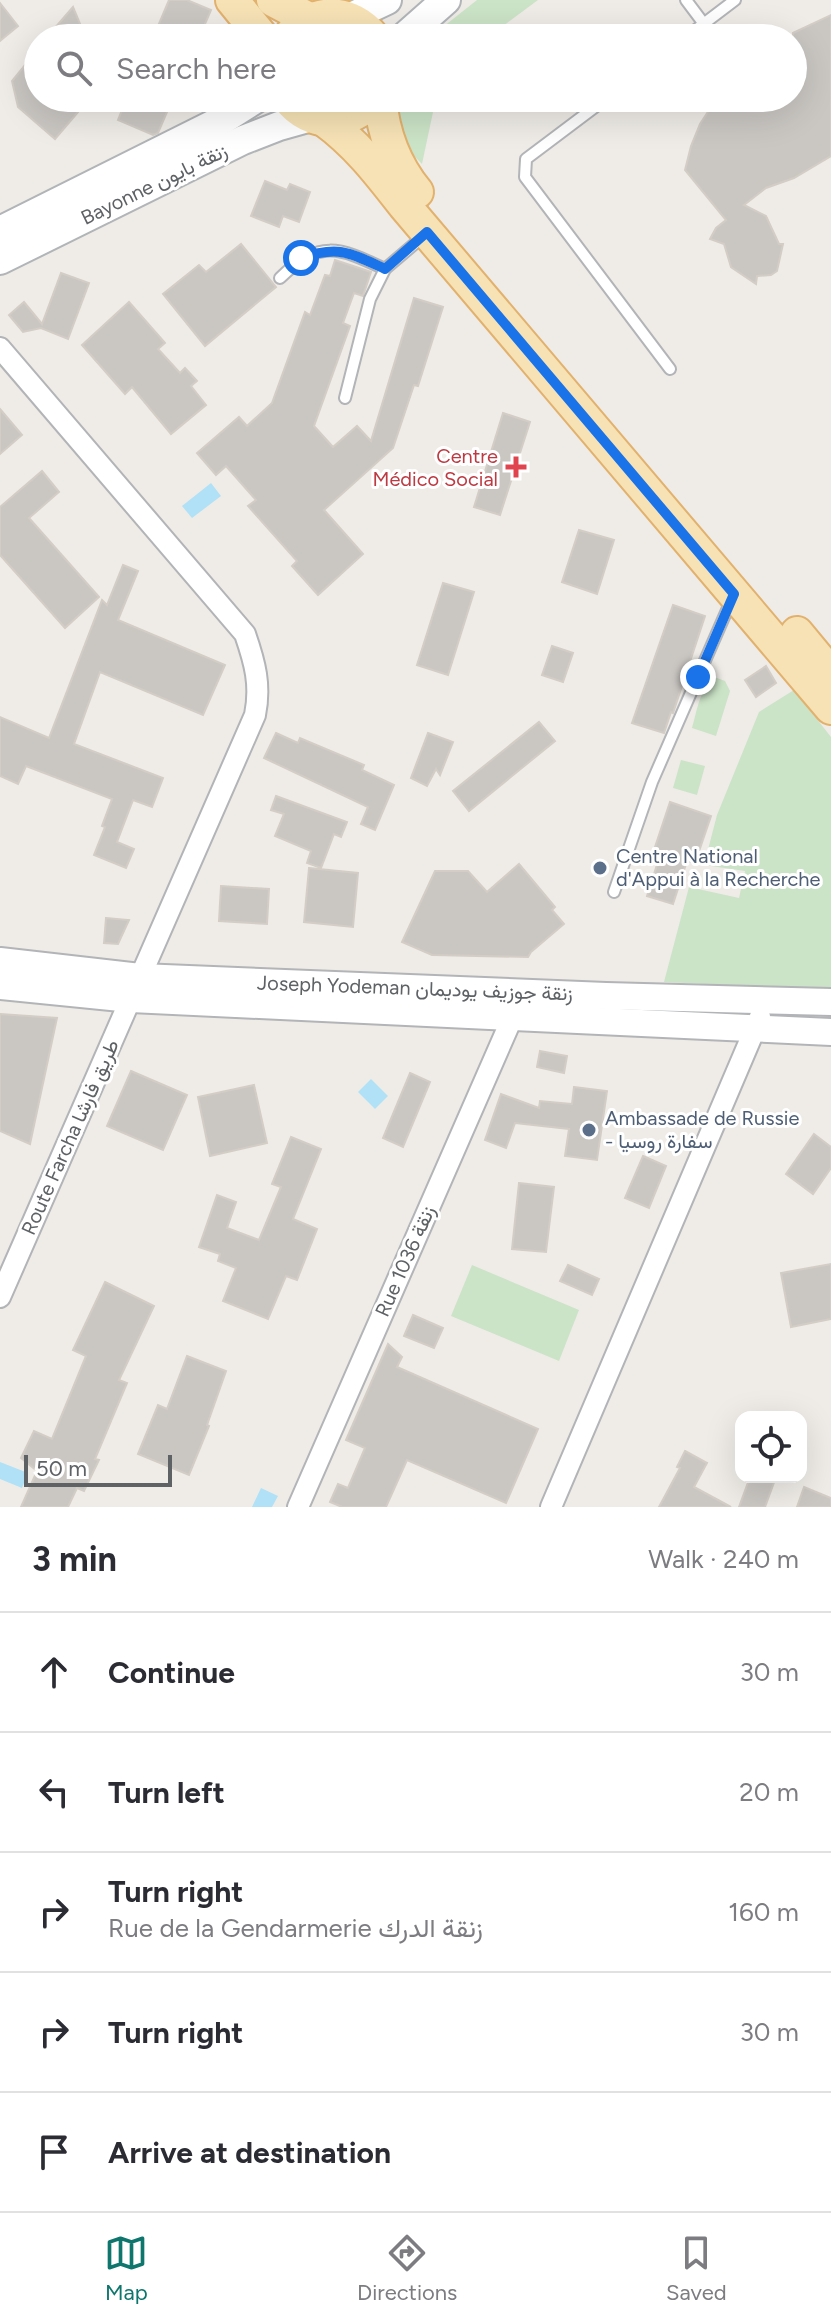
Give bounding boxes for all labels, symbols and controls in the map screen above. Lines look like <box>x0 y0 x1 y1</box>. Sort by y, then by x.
search box <box>24 24 807 112</box>
icon: search <box>52 46 96 90</box>
text: Search here <box>116 50 276 87</box>
street label: Bayonne زنقة بايون <box>77 138 231 231</box>
route start <box>283 240 319 276</box>
place label: Centre Médico Social <box>372 444 498 491</box>
marker: Centre Médico Social <box>505 456 527 478</box>
route end <box>680 659 716 695</box>
place label: Centre National d'Appui à la Recherche <box>616 844 820 891</box>
marker: Centre National d'Appui à la Recherche <box>591 859 609 877</box>
street label: Joseph Yodeman زنقة جوزيف يوديمان <box>257 970 573 1007</box>
street label: Route Farcha طريق فارشا <box>16 1036 125 1239</box>
place label: Ambassade de Russie - سفارة روسيا <box>605 1106 799 1154</box>
marker: Ambassade de Russie - سفارة روسيا <box>580 1121 598 1139</box>
street label: Rue 1036 زنقة <box>370 1202 441 1321</box>
map controls <box>735 1411 807 1483</box>
button: locate <box>735 1411 807 1483</box>
scale bar <box>24 1451 172 1487</box>
text: 50 m <box>36 1455 87 1482</box>
text: 3 min <box>32 1539 117 1580</box>
text: Walk · 240 m <box>648 1543 799 1575</box>
icon: ahead <box>32 1650 76 1694</box>
text: Continue <box>108 1654 235 1691</box>
text: 30 m <box>740 1656 799 1688</box>
icon: left <box>32 1770 76 1814</box>
text: Turn left <box>108 1774 225 1811</box>
text: 20 m <box>739 1776 799 1808</box>
text: Turn right <box>108 1873 243 1910</box>
icon: right <box>32 1890 76 1934</box>
text: 160 m <box>728 1896 799 1928</box>
text: Rue de la Gendarmerie زنقة الدرك <box>108 1912 483 1944</box>
icon: right <box>32 2010 76 2054</box>
text: Turn right <box>108 2014 243 2051</box>
text: 30 m <box>740 2016 799 2048</box>
icon: arrive <box>32 2130 76 2174</box>
text: Arrive at destination <box>108 2134 391 2171</box>
tab: Map <box>104 2231 148 2306</box>
tab: Directions <box>357 2231 457 2306</box>
tab: Saved <box>666 2231 727 2306</box>

